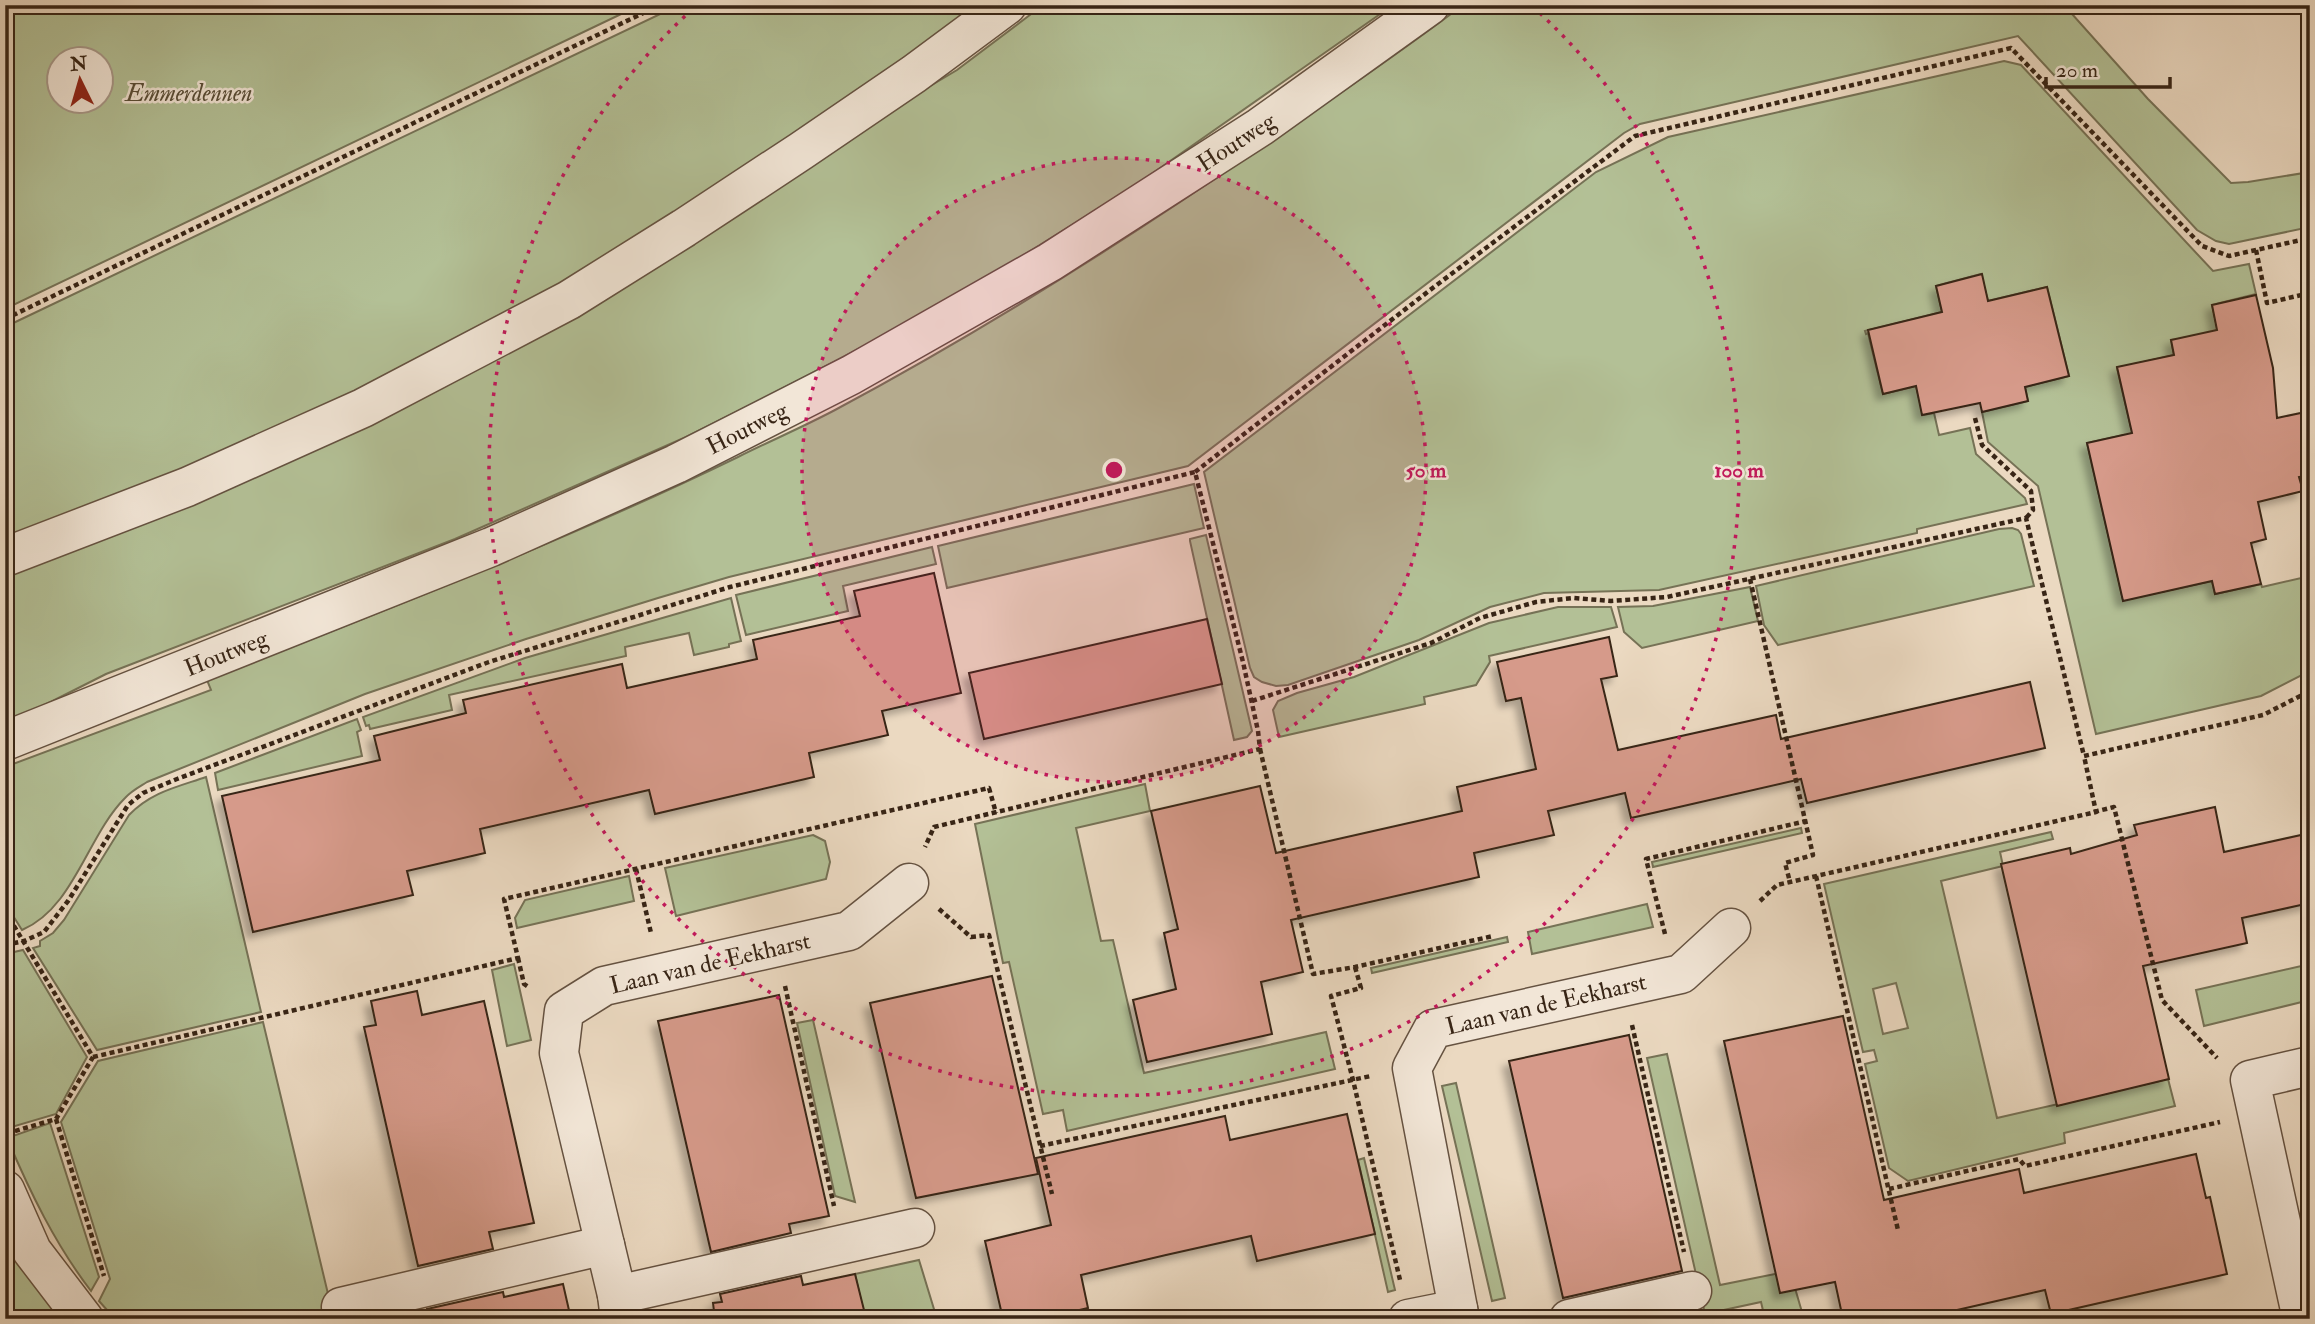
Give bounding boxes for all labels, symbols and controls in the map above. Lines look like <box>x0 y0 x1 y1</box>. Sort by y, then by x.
north arrow <box>46 46 116 116</box>
scale bar <box>2046 46 2170 90</box>
text: N <box>68 51 89 77</box>
text: 20 m <box>2056 57 2098 84</box>
park label: Emmerdennen <box>124 78 252 109</box>
street label: Houtweg <box>1191 105 1282 179</box>
street label: Houtweg <box>701 394 794 462</box>
text: 50 m <box>1406 457 1447 484</box>
text: 100 m <box>1714 457 1765 484</box>
centre of rings <box>1102 458 1126 482</box>
street label: Houtweg <box>180 622 274 684</box>
street label: Laan van de Eekharst <box>607 925 814 1002</box>
street label: Laan van de Eekharst <box>1443 966 1650 1043</box>

